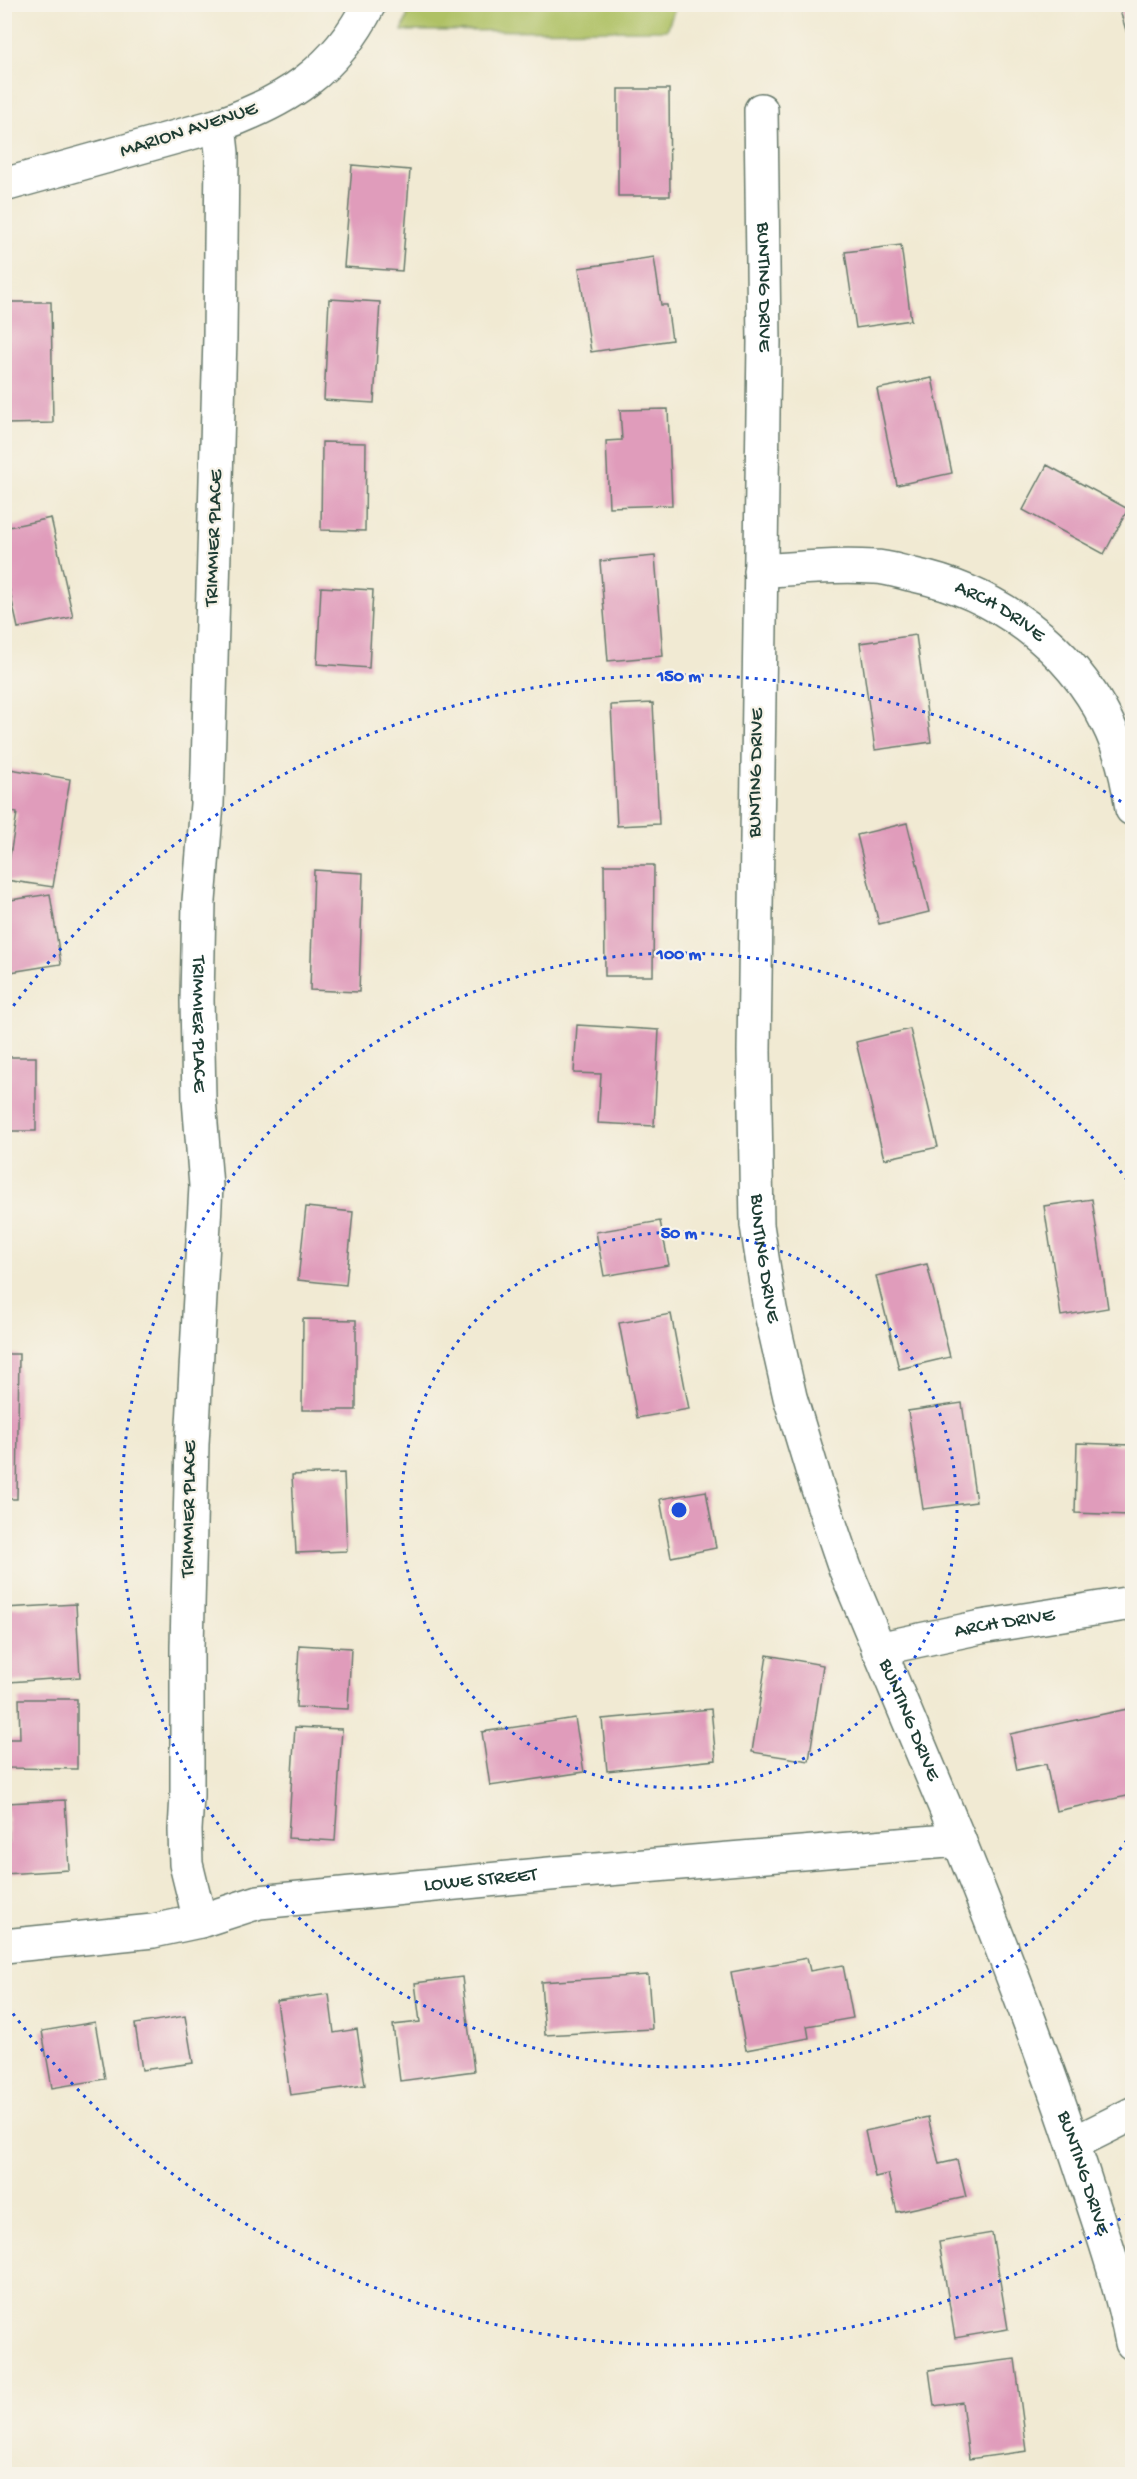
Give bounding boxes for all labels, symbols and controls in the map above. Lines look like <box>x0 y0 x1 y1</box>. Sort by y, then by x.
street label: MARION AVENUE <box>117 97 262 164</box>
street label: BUNTING DRIVE <box>751 221 776 354</box>
street label: TRIMMIER PLACE <box>201 468 229 608</box>
street label: ARCH DRIVE <box>951 576 1051 648</box>
text: 150 m <box>656 667 701 688</box>
street label: BUNTING DRIVE <box>744 706 770 839</box>
text: 100 m <box>656 945 702 966</box>
street label: TRIMMIER PLACE <box>185 954 210 1094</box>
street label: BUNTING DRIVE <box>745 1193 785 1326</box>
text: 50 m <box>661 1224 698 1245</box>
street label: TRIMMIER PLACE <box>177 1439 203 1579</box>
centre of rings <box>669 1500 689 1520</box>
street label: ARCH DRIVE <box>952 1604 1058 1644</box>
street label: BUNTING DRIVE <box>873 1655 945 1786</box>
street label: LOWE STREET <box>423 1864 540 1898</box>
street label: BUNTING DRIVE <box>1051 2107 1115 2240</box>

